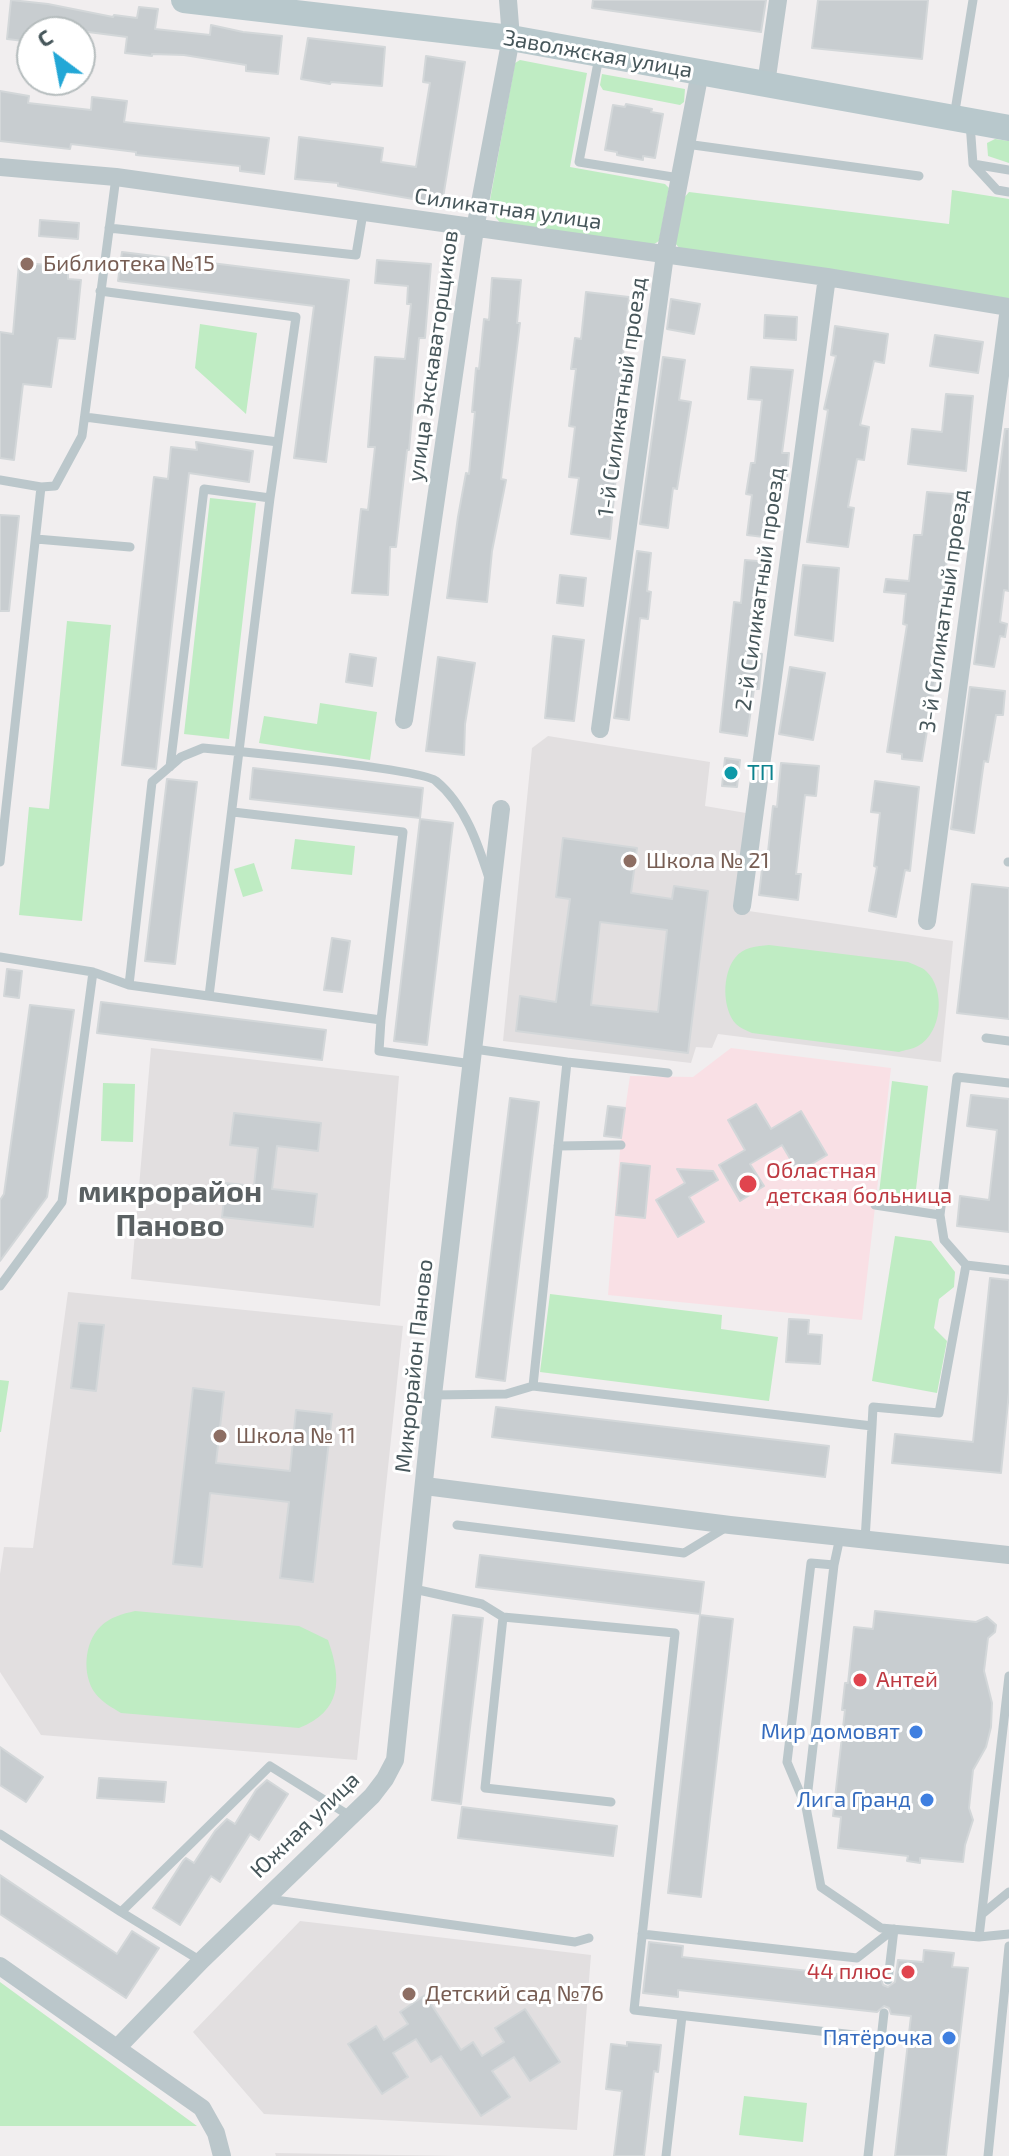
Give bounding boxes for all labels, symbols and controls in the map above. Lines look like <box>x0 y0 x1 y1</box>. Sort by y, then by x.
north arrow <box>16 16 96 96</box>
text: С <box>32 23 57 52</box>
street label: Заволжская улица <box>501 24 695 84</box>
street label: Силикатная улица <box>413 183 603 235</box>
street label: улица Экскаваторщиков <box>402 229 464 483</box>
place label: Библиотека №15 <box>43 251 215 277</box>
marker: Библиотека №15 <box>18 255 36 273</box>
street label: 1-й Силикатный проезд <box>592 275 652 519</box>
street label: 2-й Силикатный проезд <box>730 466 790 712</box>
street label: 3-й Силикатный проезд <box>914 488 974 734</box>
place label: ТП <box>747 760 774 786</box>
marker: ТП <box>722 764 740 782</box>
place label: Школа № 21 <box>646 848 769 874</box>
marker: Школа № 21 <box>621 852 639 870</box>
place label: Областная детская больница <box>766 1158 952 1210</box>
marker: Областная детская больница <box>737 1173 759 1195</box>
district label: микрорайон Паново <box>78 1174 262 1244</box>
street label: Микрорайон Паново <box>390 1258 438 1474</box>
place label: Школа № 11 <box>236 1423 356 1449</box>
marker: Школа № 11 <box>211 1427 229 1445</box>
place label: Антей <box>876 1667 938 1693</box>
marker: Антей <box>851 1671 869 1689</box>
place label: Мир домовят <box>761 1719 900 1745</box>
marker: Мир домовят <box>907 1723 925 1741</box>
street label: Южная улица <box>245 1767 365 1883</box>
place label: Лига Гранд <box>797 1787 911 1813</box>
marker: Лига Гранд <box>918 1791 936 1809</box>
place label: 44 плюс <box>807 1959 892 1985</box>
marker: 44 плюс <box>899 1963 917 1981</box>
place label: Детский сад №76 <box>425 1981 604 2007</box>
marker: Детский сад №76 <box>400 1985 418 2003</box>
place label: Пятёрочка <box>823 2025 933 2051</box>
marker: Пятёрочка <box>940 2029 958 2047</box>

